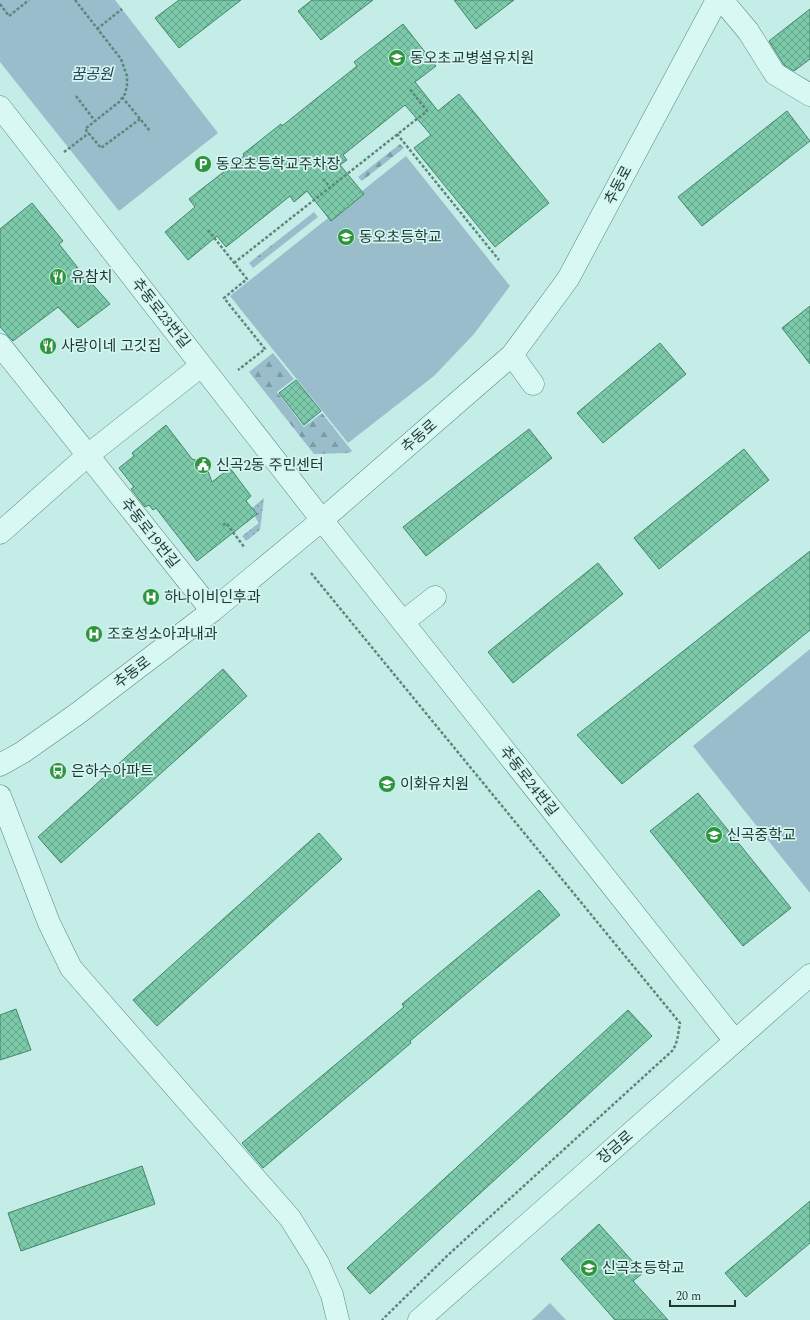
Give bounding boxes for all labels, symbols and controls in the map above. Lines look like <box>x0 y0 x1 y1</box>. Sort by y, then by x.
place label: 동오초교병설유치원 <box>410 47 534 70</box>
school or university icon: 동오초교병설유치원 <box>387 48 407 68</box>
park label: 꿈공원 <box>71 63 114 86</box>
place label: 동오초등학교주차장 <box>216 153 340 176</box>
parking icon: 동오초등학교주차장 <box>193 154 213 174</box>
street label: 추동로 <box>599 162 638 209</box>
place label: 동오초등학교 <box>359 226 442 249</box>
school or university icon: 동오초등학교 <box>336 227 356 247</box>
place label: 유참치 <box>71 266 112 289</box>
restaurant icon: 유참치 <box>48 267 68 287</box>
street label: 추동로23번길 <box>126 273 196 353</box>
place label: 사랑이네 고깃집 <box>61 335 161 358</box>
restaurant icon: 사랑이네 고깃집 <box>38 336 58 356</box>
street label: 추동로 <box>396 414 442 459</box>
place label: 신곡2동 주민센터 <box>216 454 324 477</box>
public building icon: 신곡2동 주민센터 <box>193 455 213 475</box>
street label: 추동로19번길 <box>115 493 185 573</box>
place label: 하나이비인후과 <box>164 586 261 609</box>
hospital icon: 하나이비인후과 <box>141 587 161 607</box>
place label: 조호성소아과내과 <box>107 623 218 646</box>
hospital icon: 조호성소아과내과 <box>84 624 104 644</box>
street label: 추동로 <box>109 651 156 694</box>
street label: 추동로24번길 <box>494 741 564 821</box>
place label: 은하수아파트 <box>71 760 154 783</box>
bus stop icon: 은하수아파트 <box>48 761 68 781</box>
place label: 이화유치원 <box>400 773 469 796</box>
school or university icon: 이화유치원 <box>377 774 397 794</box>
place label: 신곡중학교 <box>727 824 796 847</box>
school or university icon: 신곡중학교 <box>704 825 724 845</box>
street label: 장금로 <box>592 1125 638 1170</box>
place label: 신곡초등학교 <box>602 1257 685 1280</box>
school or university icon: 신곡초등학교 <box>579 1258 599 1278</box>
scale bar <box>670 1282 735 1308</box>
text: 20 m <box>676 1287 701 1306</box>

